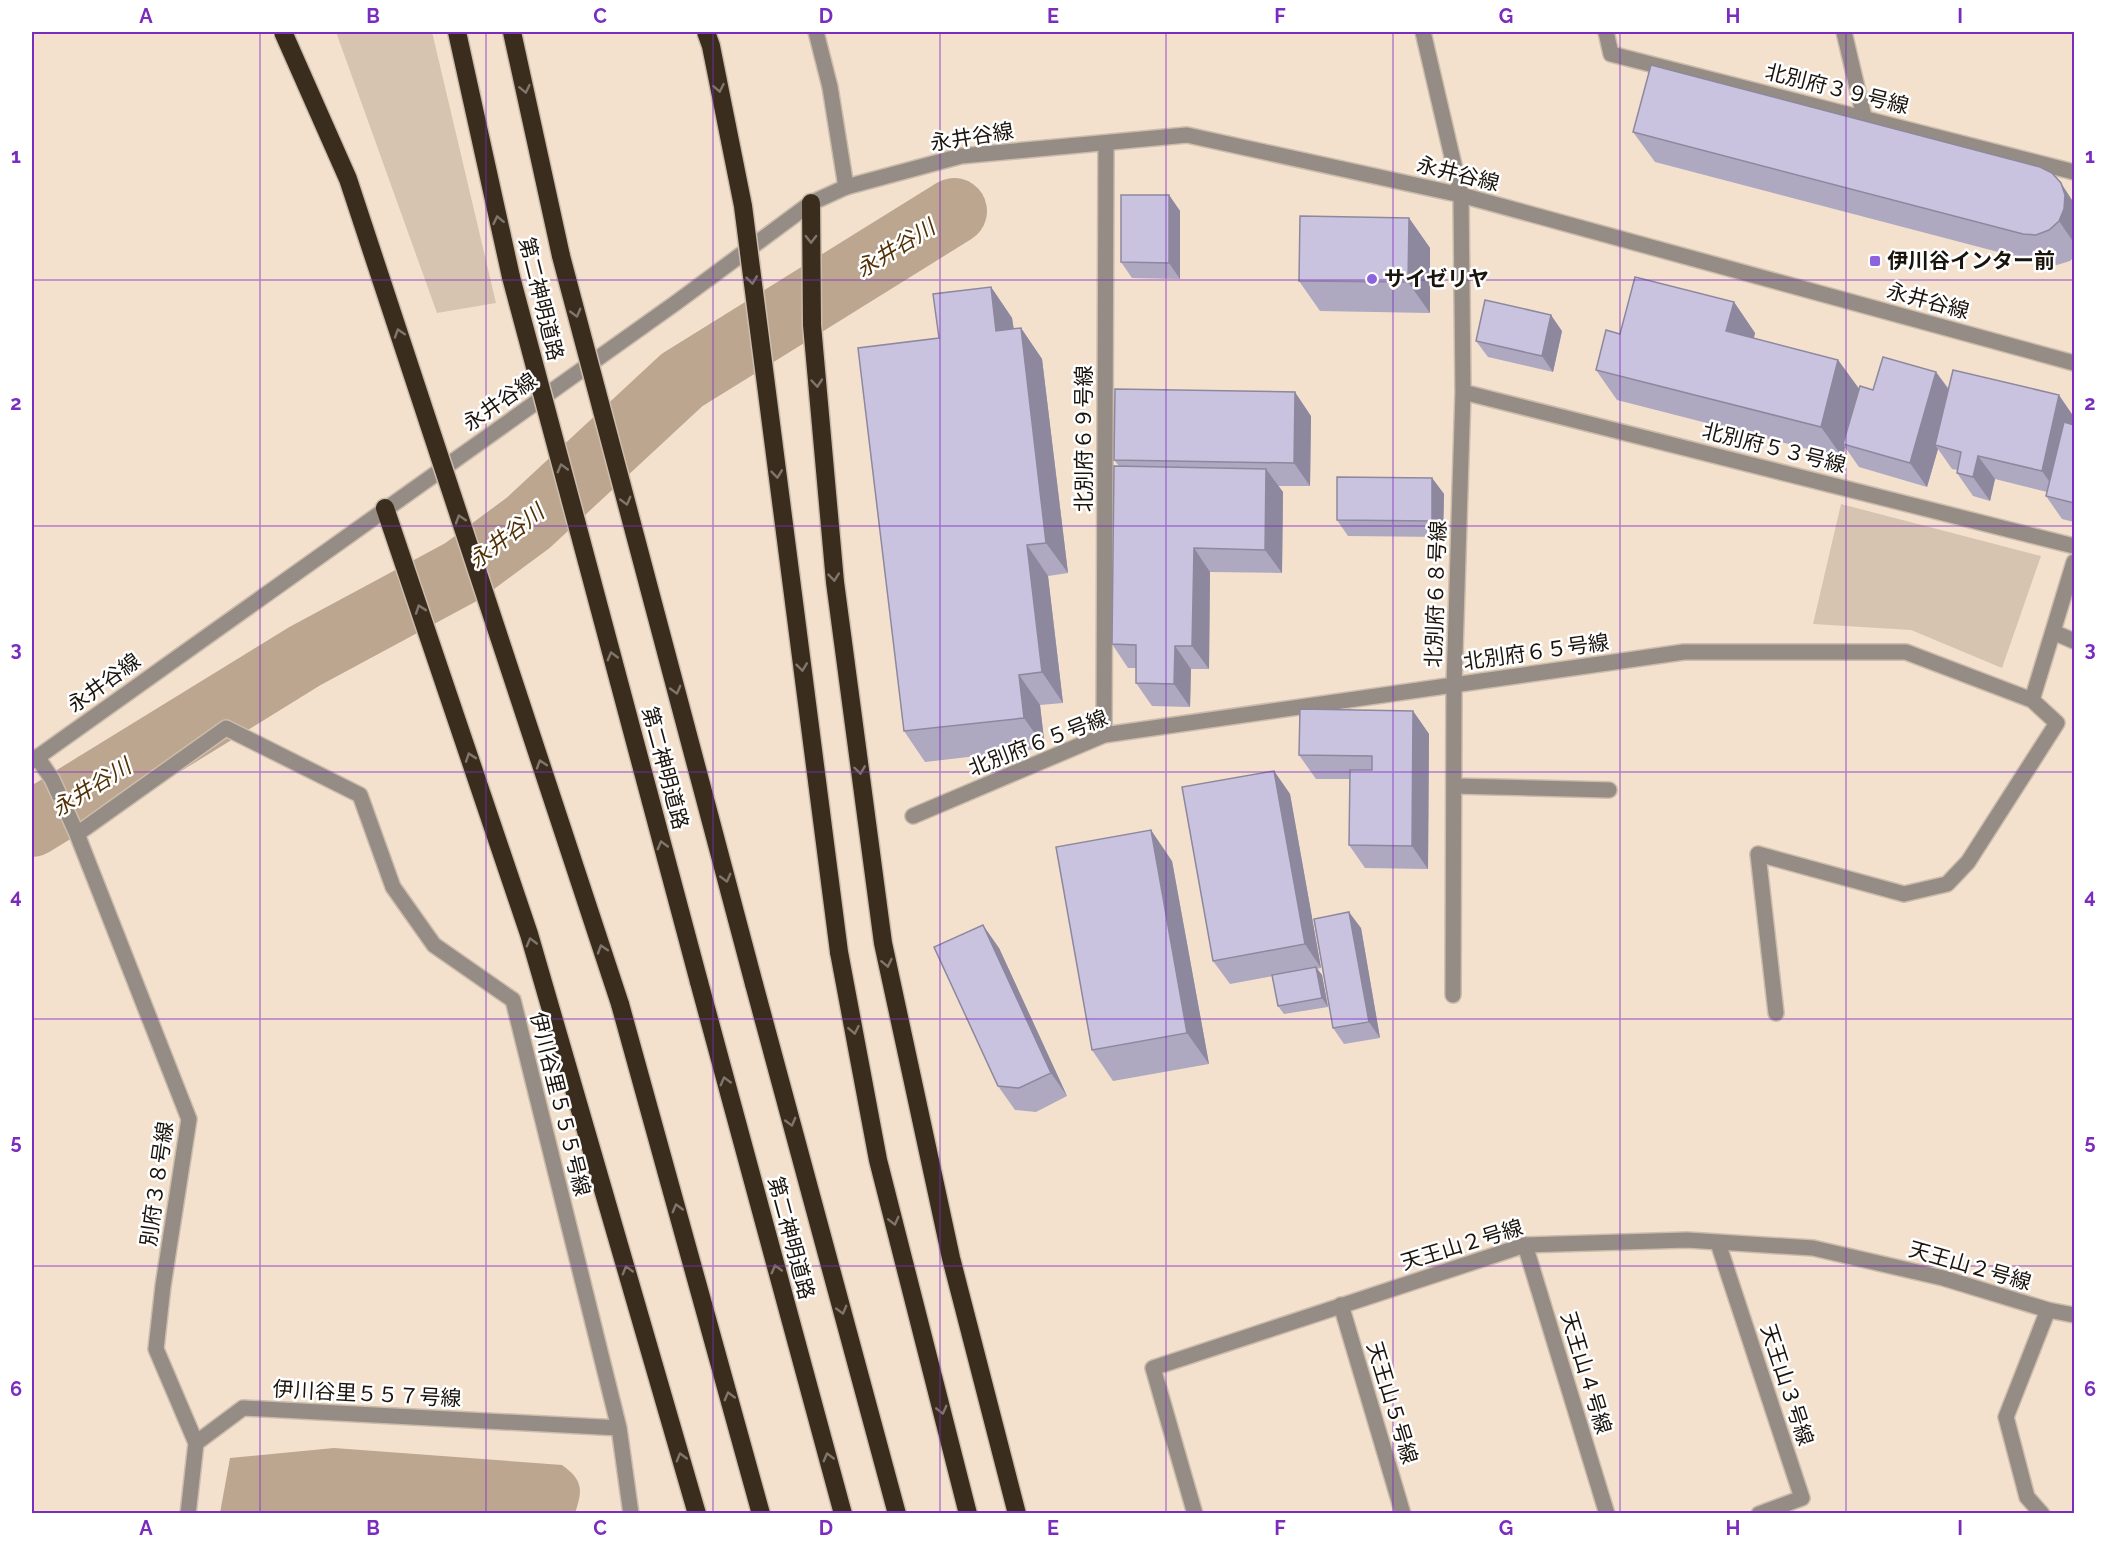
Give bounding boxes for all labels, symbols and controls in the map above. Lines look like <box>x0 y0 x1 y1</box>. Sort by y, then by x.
text: A <box>139 4 153 28</box>
text: B <box>366 4 380 28</box>
text: C <box>593 4 607 28</box>
text: D <box>819 4 833 28</box>
text: E <box>1047 4 1059 28</box>
text: F <box>1274 4 1286 28</box>
text: G <box>1499 4 1513 28</box>
text: H <box>1726 4 1740 28</box>
text: I <box>1957 4 1963 28</box>
street label: 北別府３９号線 <box>1763 59 1911 118</box>
one-way arrow <box>517 83 530 93</box>
one-way arrow <box>712 83 725 93</box>
street label: 永井谷線 <box>928 118 1015 155</box>
text: 1 <box>11 144 21 168</box>
text: 1 <box>2085 144 2095 168</box>
street label: 永井谷線 <box>1414 151 1502 196</box>
water label: 永井谷川 <box>851 213 941 282</box>
one-way arrow <box>493 215 506 225</box>
one-way arrow <box>805 234 818 243</box>
street label: 第二神明道路 <box>514 235 569 363</box>
place label: 伊川谷インター前 <box>1887 248 2055 273</box>
marker: 伊川谷インター前 <box>1868 254 1882 268</box>
place label: サイゼリヤ <box>1384 266 1489 291</box>
marker: サイゼリヤ <box>1365 272 1379 286</box>
one-way arrow <box>746 276 758 285</box>
street label: 永井谷線 <box>1884 278 1972 323</box>
one-way arrow <box>569 307 581 318</box>
one-way arrow <box>394 328 406 339</box>
street label: 北別府６９号線 <box>1071 366 1096 513</box>
street label: 永井谷線 <box>458 367 541 436</box>
one-way arrow <box>810 378 823 387</box>
text: 2 <box>10 391 22 415</box>
text: 2 <box>2084 391 2096 415</box>
street label: 北別府５３号線 <box>1700 418 1848 477</box>
one-way arrow <box>556 463 569 473</box>
one-way arrow <box>770 469 782 478</box>
one-way arrow <box>618 496 631 506</box>
water label: 永井谷川 <box>463 497 550 573</box>
one-way arrow <box>455 514 467 525</box>
street label: 北別府６８号線 <box>1420 520 1451 668</box>
one-way arrow <box>827 573 840 582</box>
one-way arrow <box>415 604 427 615</box>
street label: 北別府６５号線 <box>1461 629 1610 674</box>
text: 3 <box>10 637 22 661</box>
text: 3 <box>2084 637 2096 661</box>
street label: 永井谷線 <box>62 648 145 717</box>
one-way arrow <box>607 651 619 662</box>
one-way arrow <box>795 663 807 672</box>
one-way arrow <box>668 685 681 695</box>
street label: 第二神明道路 <box>637 704 694 832</box>
street label: 北別府６５号線 <box>965 705 1111 781</box>
water label: 永井谷川 <box>47 752 137 821</box>
one-way arrow <box>464 752 477 763</box>
one-way arrow <box>536 759 548 770</box>
one-way arrow <box>853 766 865 775</box>
one-way arrow <box>657 840 669 851</box>
one-way arrow <box>718 873 731 883</box>
text: 4 <box>10 884 22 908</box>
text: 4 <box>2084 884 2096 908</box>
one-way arrow <box>526 937 539 947</box>
one-way arrow <box>597 944 609 955</box>
one-way arrow <box>880 958 893 968</box>
street label: 伊川谷里５５５号線 <box>525 1009 595 1199</box>
one-way arrow <box>847 1026 859 1035</box>
one-way arrow <box>720 1076 733 1086</box>
one-way arrow <box>784 1116 796 1127</box>
street label: 別府３８号線 <box>135 1120 178 1248</box>
text: 5 <box>10 1130 22 1154</box>
text: 5 <box>2084 1130 2096 1154</box>
street label: 第二神明道路 <box>763 1174 820 1302</box>
one-way arrow <box>672 1203 684 1214</box>
street label: 天王山２号線 <box>1398 1214 1526 1275</box>
one-way arrow <box>886 1216 899 1226</box>
street label: 天王山２号線 <box>1906 1236 2034 1295</box>
one-way arrow <box>771 1264 784 1274</box>
one-way arrow <box>622 1265 634 1276</box>
one-way arrow <box>834 1305 847 1315</box>
street label: 天王山４号線 <box>1556 1309 1617 1437</box>
street label: 天王山３号線 <box>1756 1321 1819 1449</box>
street label: 天王山５号線 <box>1362 1339 1423 1467</box>
street label: 伊川谷里５５７号線 <box>272 1376 462 1411</box>
text: 6 <box>10 1377 22 1401</box>
text: 6 <box>2084 1377 2096 1401</box>
one-way arrow <box>724 1391 736 1402</box>
one-way arrow <box>935 1404 947 1415</box>
one-way arrow <box>676 1452 688 1463</box>
one-way arrow <box>822 1452 835 1462</box>
text: A <box>139 1516 153 1540</box>
text: B <box>366 1516 380 1540</box>
text: C <box>593 1516 607 1540</box>
text: D <box>819 1516 833 1540</box>
text: E <box>1047 1516 1059 1540</box>
text: F <box>1274 1516 1286 1540</box>
text: G <box>1499 1516 1513 1540</box>
text: H <box>1726 1516 1740 1540</box>
text: I <box>1957 1516 1963 1540</box>

